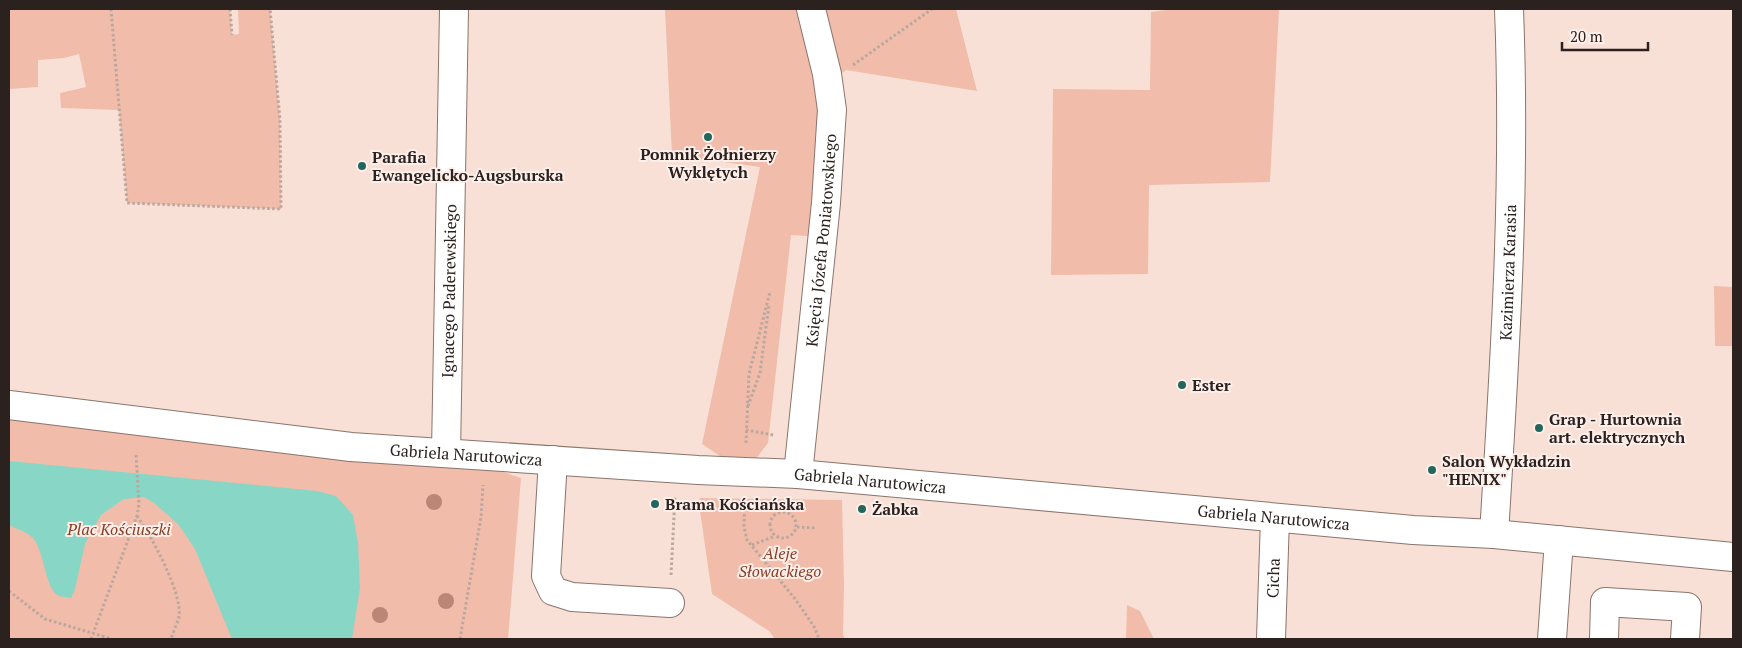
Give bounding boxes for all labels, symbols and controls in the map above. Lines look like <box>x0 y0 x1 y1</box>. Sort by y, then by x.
scale bar <box>1562 20 1648 52</box>
text: 20 m <box>1570 26 1603 46</box>
marker: Pomnik Żołnierzy Wyklętych <box>702 131 714 143</box>
street label: Księcia Józefa Poniatowskiego <box>800 133 841 348</box>
place label: Pomnik Żołnierzy Wyklętych <box>640 143 776 183</box>
place label: Parafia Ewangelicko-Augsburska <box>372 146 564 186</box>
marker: Parafia Ewangelicko-Augsburska <box>356 160 368 172</box>
street label: Ignacego Paderewskiego <box>436 204 461 378</box>
street label: Kazimierza Karasia <box>1494 204 1521 341</box>
place label: Ester <box>1192 374 1231 396</box>
marker: Ester <box>1176 379 1188 391</box>
place label: Grap - Hurtownia art. elektrycznych <box>1549 408 1686 448</box>
marker: Grap - Hurtownia art. elektrycznych <box>1533 422 1545 434</box>
street label: Gabriela Narutowicza <box>389 439 543 471</box>
place label: Salon Wykładzin "HENIX" <box>1442 450 1571 490</box>
street label: Gabriela Narutowicza <box>793 463 947 498</box>
marker: Salon Wykładzin "HENIX" <box>1426 464 1438 476</box>
place label: Brama Kościańska <box>665 493 804 515</box>
marker: Brama Kościańska <box>649 498 661 510</box>
place label: Żabka <box>872 498 919 520</box>
street label: Gabriela Narutowicza <box>1196 499 1351 535</box>
marker: Żabka <box>856 503 868 515</box>
park label: Plac Kościuszki <box>66 518 171 540</box>
park label: Aleje Słowackiego <box>738 542 822 582</box>
street label: Cicha <box>1261 558 1285 598</box>

